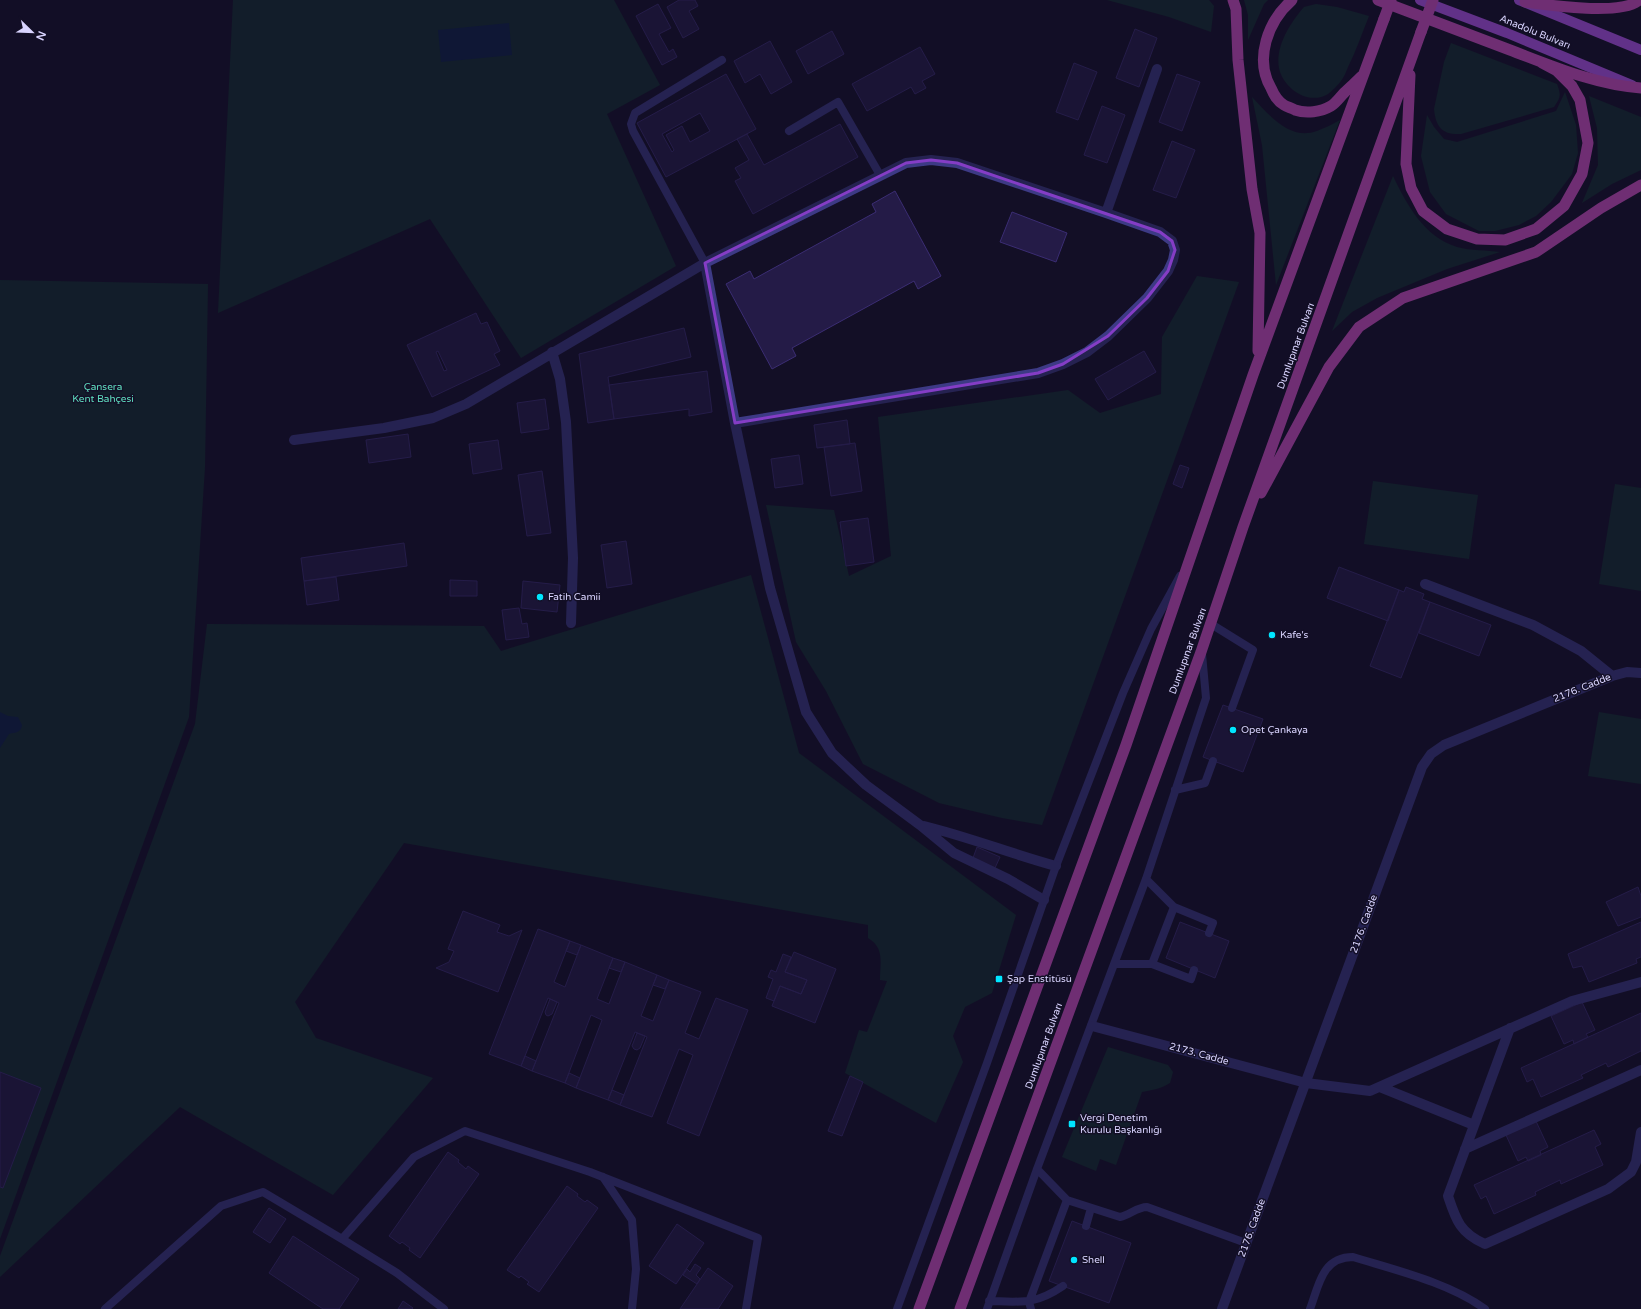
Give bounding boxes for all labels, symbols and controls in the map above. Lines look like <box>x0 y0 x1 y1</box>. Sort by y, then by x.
north arrow <box>12 12 52 52</box>
street label: Anadolu Bulvarı <box>1498 12 1572 52</box>
text: N <box>33 29 48 42</box>
street label: Dumlupınar Bulvarı <box>1275 301 1317 391</box>
park label: Çansera Kent Bahçesi <box>72 381 134 405</box>
place label: Fatih Camii <box>548 591 601 603</box>
marker: Fatih Camii <box>535 592 545 602</box>
street label: Dumlupınar Bulvarı <box>1167 606 1209 696</box>
place label: Kafe's <box>1280 629 1309 641</box>
marker: Kafe's <box>1267 630 1277 640</box>
street label: 2176. Cadde <box>1551 671 1613 705</box>
place label: Opet Çankaya <box>1241 724 1308 736</box>
marker: Opet Çankaya <box>1228 725 1238 735</box>
street label: 2176. Cadde <box>1348 893 1380 955</box>
place label: Şap Enstitüsü <box>1007 973 1072 985</box>
marker: Şap Enstitüsü <box>994 974 1004 984</box>
street label: Dumlupınar Bulvarı <box>1023 1001 1065 1091</box>
street label: 2173. Cadde <box>1168 1040 1230 1068</box>
place label: Vergi Denetim Kurulu Başkanlığı <box>1080 1112 1162 1136</box>
marker: Vergi Denetim Kurulu Başkanlığı <box>1067 1119 1077 1129</box>
street label: 2176. Cadde <box>1236 1197 1268 1259</box>
place label: Shell <box>1082 1254 1105 1266</box>
marker: Shell <box>1069 1255 1079 1265</box>

